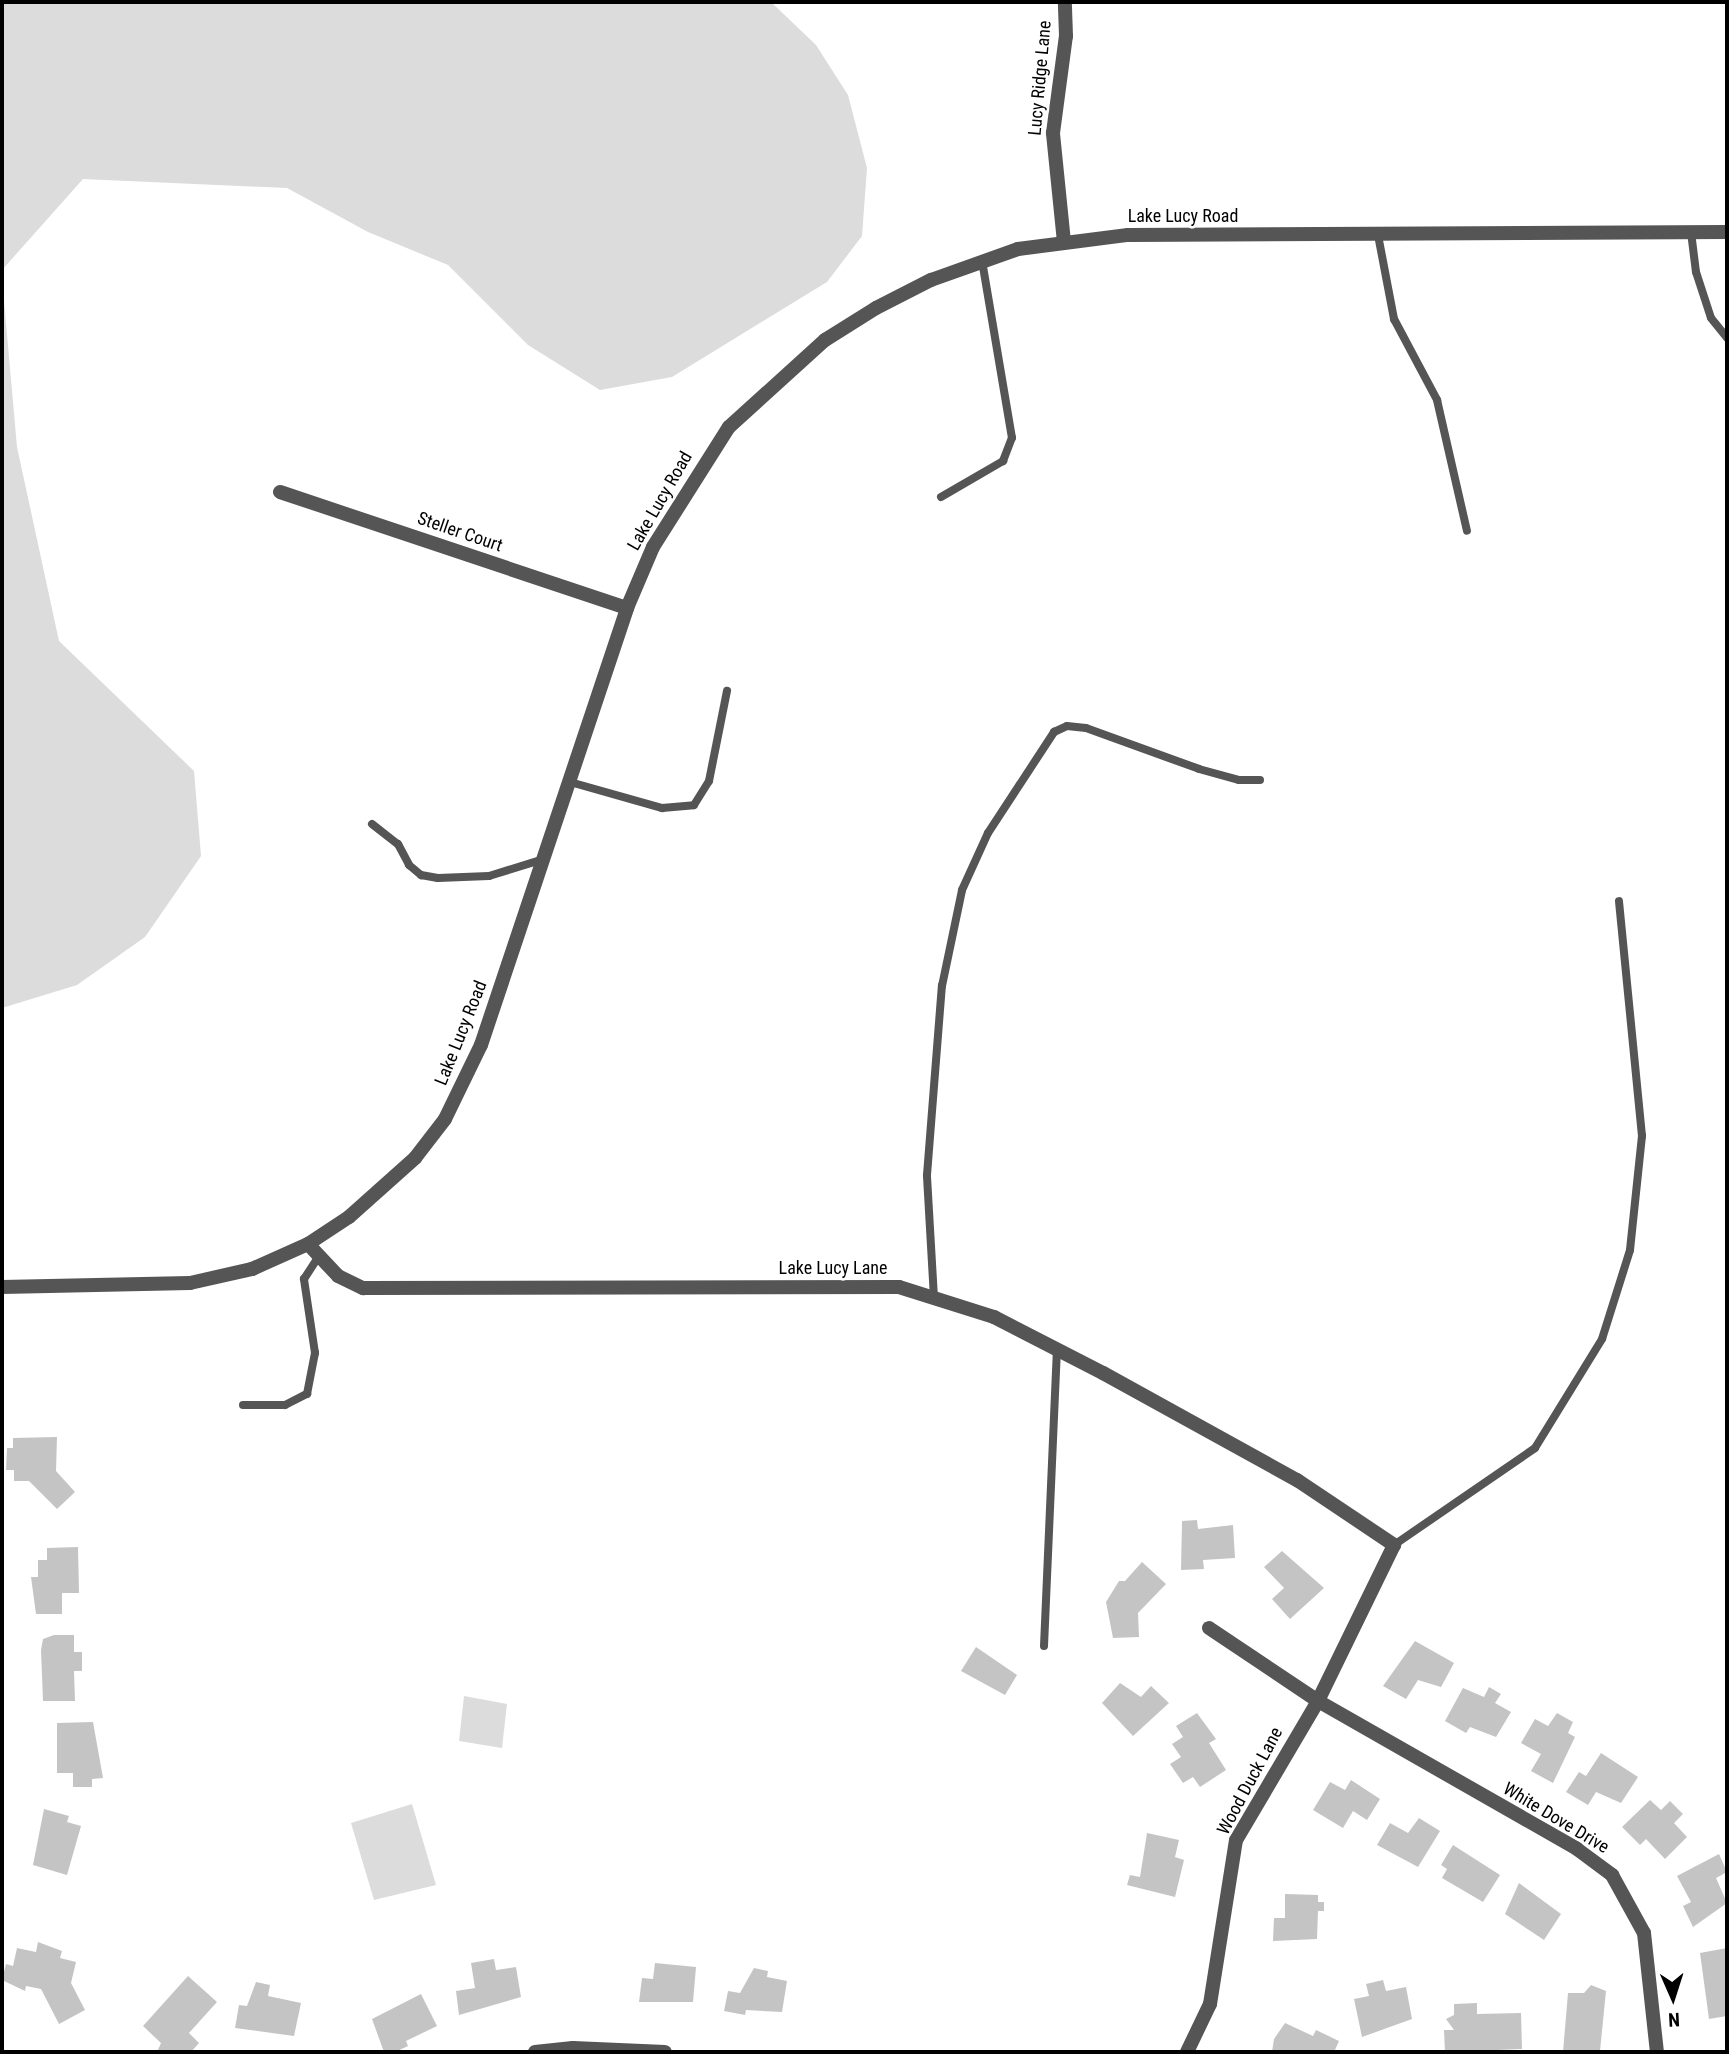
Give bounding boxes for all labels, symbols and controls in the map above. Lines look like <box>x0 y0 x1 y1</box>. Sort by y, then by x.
street label: Lucy Ridge Lane <box>1024 20 1056 136</box>
street label: Lake Lucy Road <box>1128 205 1238 227</box>
street label: Lake Lucy Road <box>623 448 697 554</box>
street label: Steller Court <box>415 507 505 557</box>
street label: Lake Lucy Road <box>430 978 492 1088</box>
street label: Lake Lucy Lane <box>779 1257 887 1279</box>
street label: Wood Duck Lane <box>1213 1724 1287 1838</box>
street label: White Dove Drive <box>1499 1778 1613 1858</box>
north arrow <box>1638 1963 1708 2033</box>
text: N <box>1668 2008 1681 2031</box>

